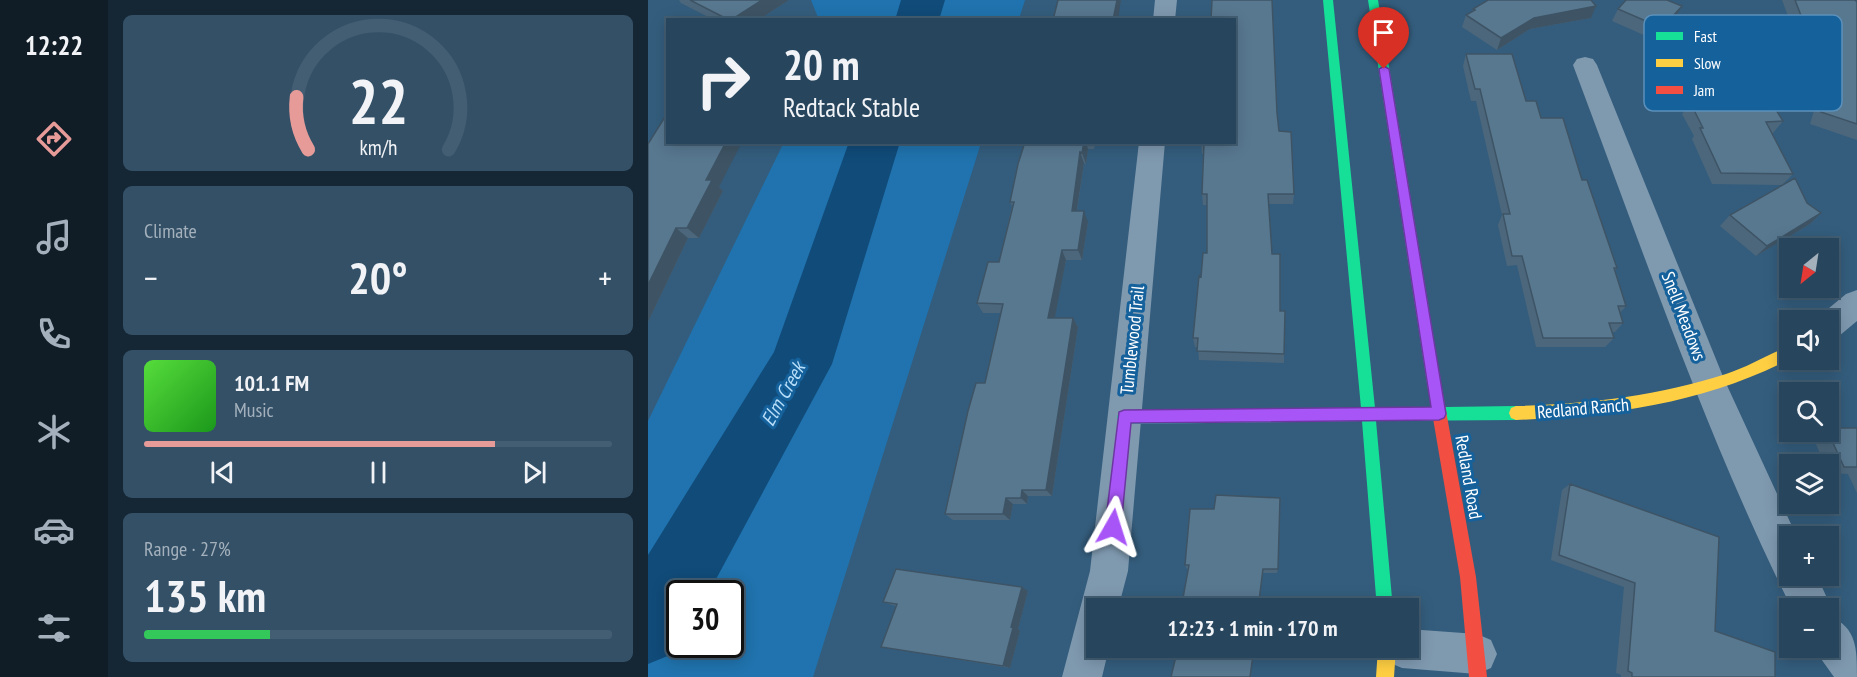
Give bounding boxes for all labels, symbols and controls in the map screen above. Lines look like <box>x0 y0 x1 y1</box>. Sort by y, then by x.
pin <box>1358 7 1409 69</box>
legend <box>1644 15 1842 111</box>
icon: arrive <box>1367 16 1400 49</box>
text: Fast <box>1694 26 1717 46</box>
text: 12:22 <box>25 28 83 62</box>
text: 20 m <box>783 37 860 92</box>
icon: right <box>684 42 762 120</box>
text: Slow <box>1694 53 1721 73</box>
text: 22 <box>348 60 408 141</box>
text: Jam <box>1693 80 1715 100</box>
text: Redtack Stable <box>783 90 920 124</box>
icon: directions <box>33 118 75 160</box>
text: km/h <box>359 133 397 161</box>
icon: music <box>33 216 75 258</box>
text: Climate <box>144 218 197 244</box>
north arrow <box>1779 238 1839 298</box>
map controls <box>1779 238 1839 658</box>
text: 20° <box>348 248 408 306</box>
text: − <box>144 256 158 299</box>
text: + <box>598 256 612 299</box>
street label: Snell Meadows <box>1657 268 1711 364</box>
street label: Tumblewood Trail <box>1115 284 1149 396</box>
button: sound <box>1779 310 1839 370</box>
icon: phone <box>33 313 75 355</box>
water label: Elm Creek <box>755 356 812 430</box>
text: 101.1 FM <box>234 369 309 397</box>
button: search <box>1779 382 1839 442</box>
street label: Redland Ranch <box>1536 393 1630 423</box>
text: Music <box>234 397 274 423</box>
icon: climate <box>33 411 75 453</box>
street label: Redland Road <box>1450 433 1488 521</box>
button: layers <box>1779 454 1839 514</box>
icon: previous <box>206 456 239 489</box>
icon: pause <box>362 456 395 489</box>
icon: next <box>518 456 551 489</box>
position arrow <box>1081 495 1145 559</box>
icon: car <box>33 509 75 551</box>
button: + <box>1779 526 1839 586</box>
text: Range · 27% <box>144 536 231 562</box>
text: 135 km <box>144 566 266 624</box>
speed limit sign: 30 <box>666 580 744 658</box>
button: − <box>1779 598 1839 658</box>
icon: filters <box>33 607 75 649</box>
text: 12:23 · 1 min · 170 m <box>1167 614 1338 642</box>

